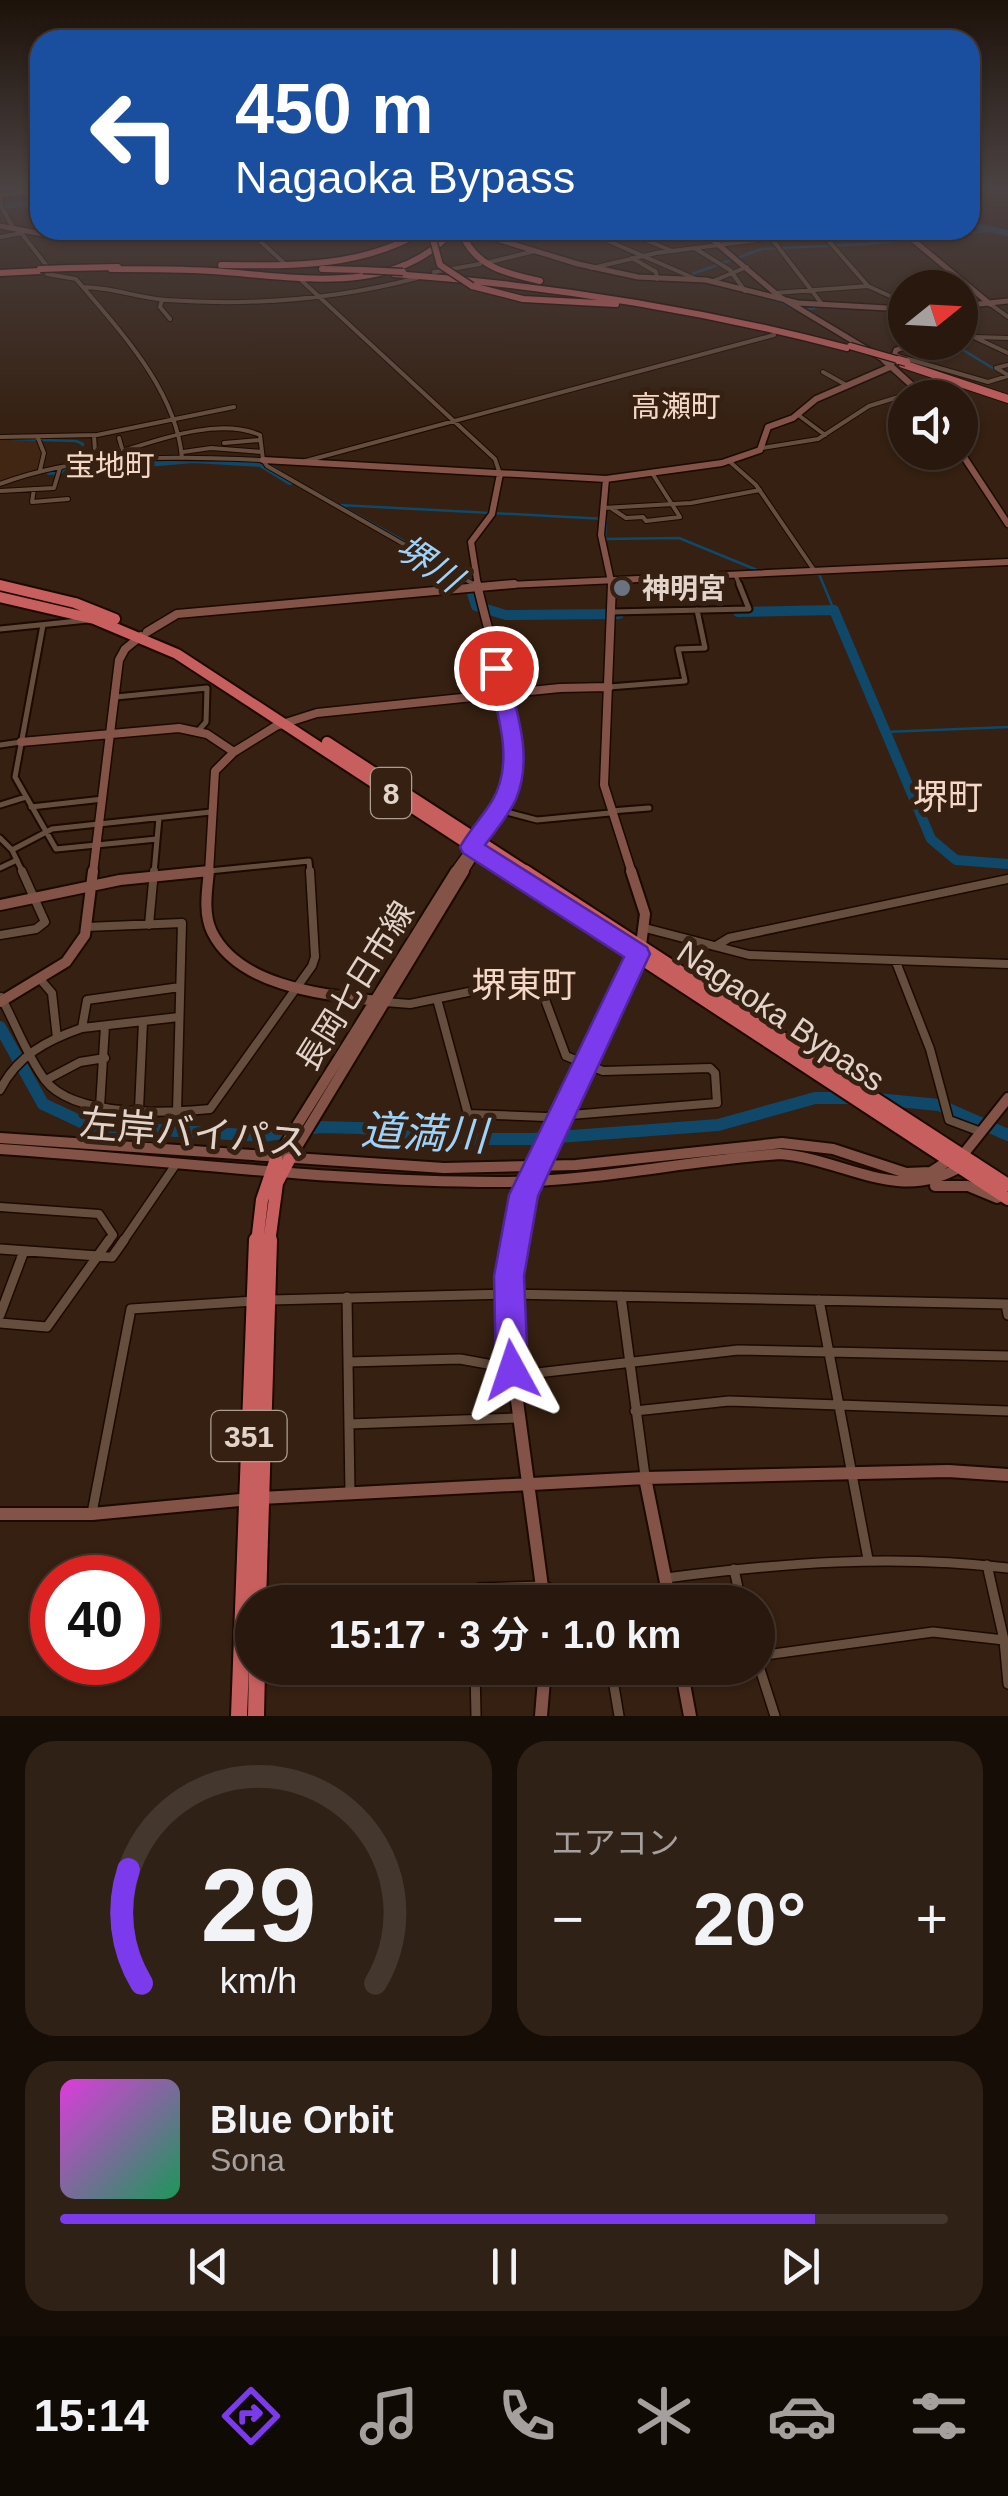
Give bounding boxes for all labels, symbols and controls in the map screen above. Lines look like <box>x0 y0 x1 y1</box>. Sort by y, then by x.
icon: left <box>70 70 200 200</box>
text: 450 m <box>235 70 433 148</box>
text: Nagaoka Bypass <box>235 152 575 203</box>
north arrow <box>888 270 978 360</box>
map controls <box>888 270 978 470</box>
button: sound <box>888 380 978 470</box>
district label: 高瀬町 <box>631 390 721 423</box>
district label: 宝地町 <box>65 449 155 482</box>
water label: 堺川 <box>389 527 472 601</box>
place label: 神明宮 <box>642 573 726 604</box>
marker: 神明宮 <box>611 577 633 599</box>
pin <box>454 626 539 711</box>
icon: arrive <box>469 641 524 696</box>
road number: 8 <box>371 768 411 818</box>
district label: 堺町 <box>913 777 983 816</box>
street label: 長岡七日市線 <box>289 895 421 1077</box>
street label: Nagaoka Bypass <box>671 933 891 1099</box>
district label: 堺東町 <box>471 965 577 1004</box>
street label: 左岸バイパス <box>78 1102 308 1164</box>
water label: 道満川 <box>360 1106 492 1160</box>
position arrow <box>460 1318 564 1422</box>
road number: 351 <box>212 1411 286 1461</box>
speed limit sign: 40 <box>30 1555 160 1685</box>
text: 15:17 · 3 分 · 1.0 km <box>329 1614 681 1656</box>
text: エアコン <box>552 1825 680 1861</box>
text: 29 <box>200 1847 316 1963</box>
text: 20° <box>693 1877 806 1961</box>
text: − <box>552 1888 584 1950</box>
text: + <box>916 1888 948 1950</box>
text: km/h <box>220 1961 297 2001</box>
text: Blue Orbit <box>210 2099 394 2141</box>
text: Sona <box>210 2142 285 2178</box>
icon: previous <box>181 2239 236 2294</box>
icon: pause <box>477 2239 532 2294</box>
icon: next <box>773 2239 828 2294</box>
icon: directions <box>216 2381 286 2451</box>
icon: music <box>354 2381 424 2451</box>
icon: phone <box>492 2381 562 2451</box>
icon: climate <box>629 2381 699 2451</box>
icon: car <box>767 2381 837 2451</box>
icon: filters <box>904 2381 974 2451</box>
text: 15:14 <box>34 2390 149 2441</box>

